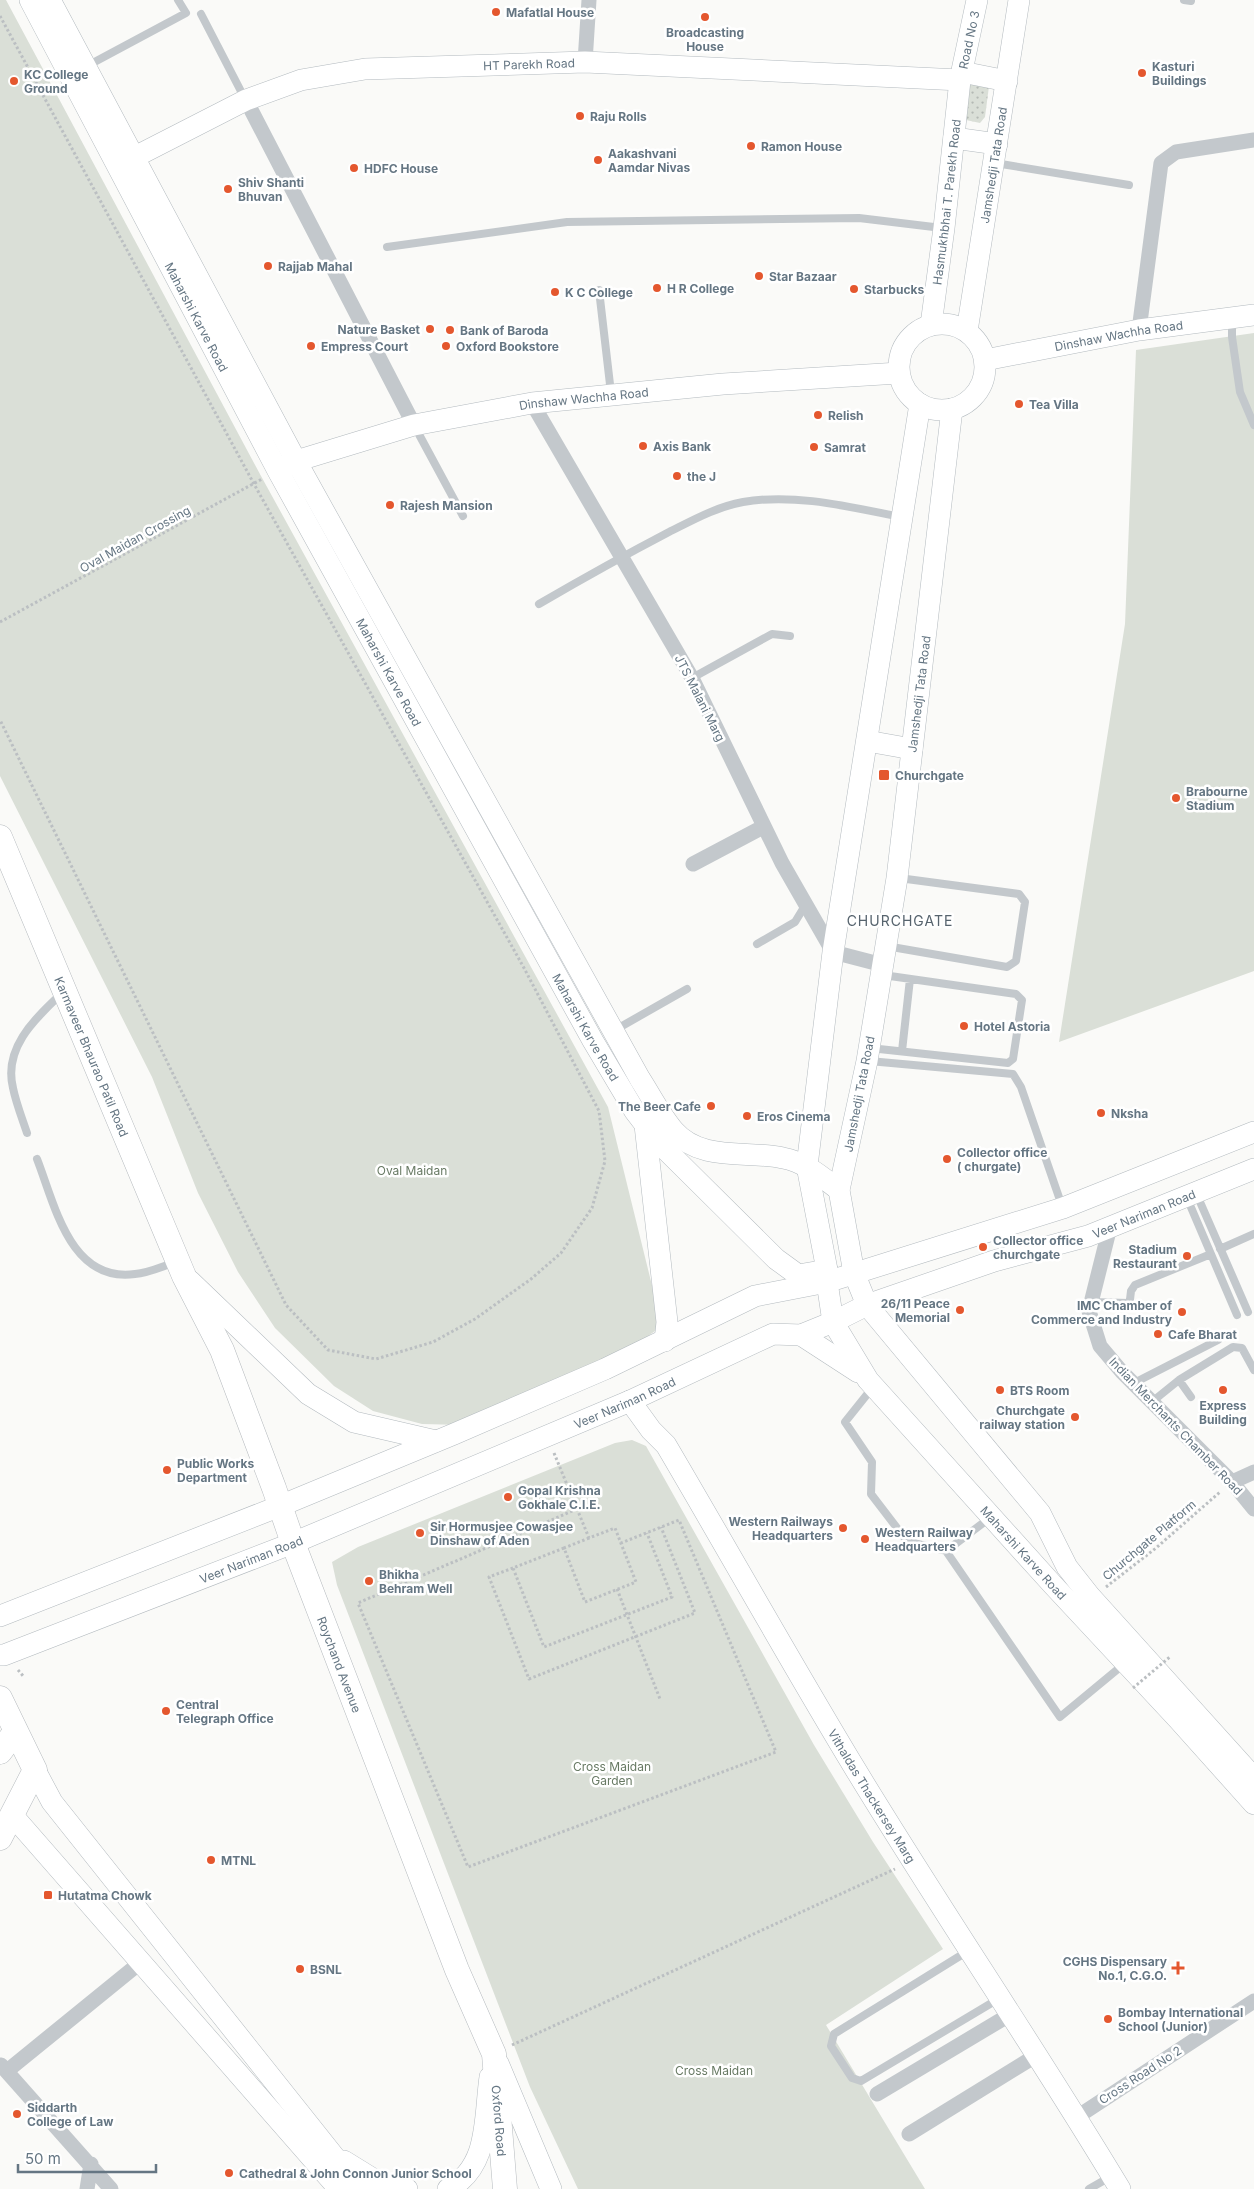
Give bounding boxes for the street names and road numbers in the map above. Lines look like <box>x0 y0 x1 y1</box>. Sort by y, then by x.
street label: Road No 3 <box>955 9 982 70</box>
street label: HT Parekh Road <box>483 55 575 73</box>
street label: Jamshedji Tata Road <box>977 106 1010 224</box>
street label: Hasmukhbhai T. Parekh Road <box>929 118 963 286</box>
street label: Maharshi Karve Road <box>162 260 232 374</box>
street label: Dinshaw Wachha Road <box>1053 317 1184 354</box>
street label: Dinshaw Wachha Road <box>518 384 649 413</box>
street label: Oval Maidan Crossing <box>77 502 193 576</box>
street label: Maharshi Karve Road <box>353 615 425 729</box>
street label: Jamshedji Tata Road <box>904 635 934 753</box>
street label: JTS Malani Marg <box>672 652 728 744</box>
street label: Maharshi Karve Road <box>550 971 622 1084</box>
street label: Karmaveer Bhaurao Patil Road <box>52 974 132 1139</box>
street label: Jamshedji Tata Road <box>840 1035 878 1153</box>
street label: Veer Nariman Road <box>1090 1186 1197 1241</box>
street label: Indian Merchants Chamber Road <box>1106 1354 1246 1498</box>
street label: Veer Nariman Road <box>571 1373 678 1431</box>
street label: Churchgate Platform <box>1099 1497 1199 1583</box>
street label: Maharshi Karve Road <box>978 1503 1070 1602</box>
street label: Veer Nariman Road <box>197 1532 305 1586</box>
street label: Roychand Avenue <box>314 1614 365 1715</box>
street label: Vithaldas Thackersey Marg <box>825 1726 919 1866</box>
street label: Cross Road No 2 <box>1096 2043 1184 2107</box>
street label: Oxford Road <box>489 2085 510 2157</box>

